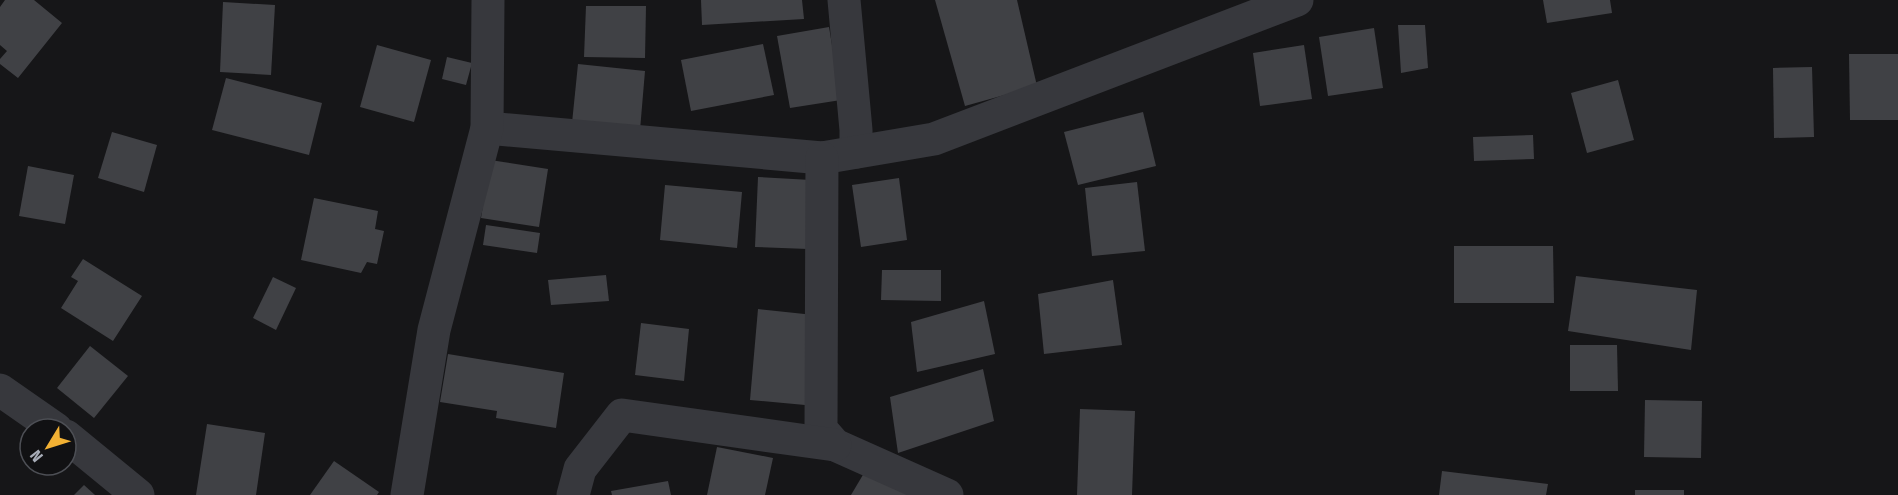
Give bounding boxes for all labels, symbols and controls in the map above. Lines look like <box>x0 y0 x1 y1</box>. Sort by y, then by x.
north arrow <box>18 417 78 477</box>
text: N <box>26 446 47 466</box>

